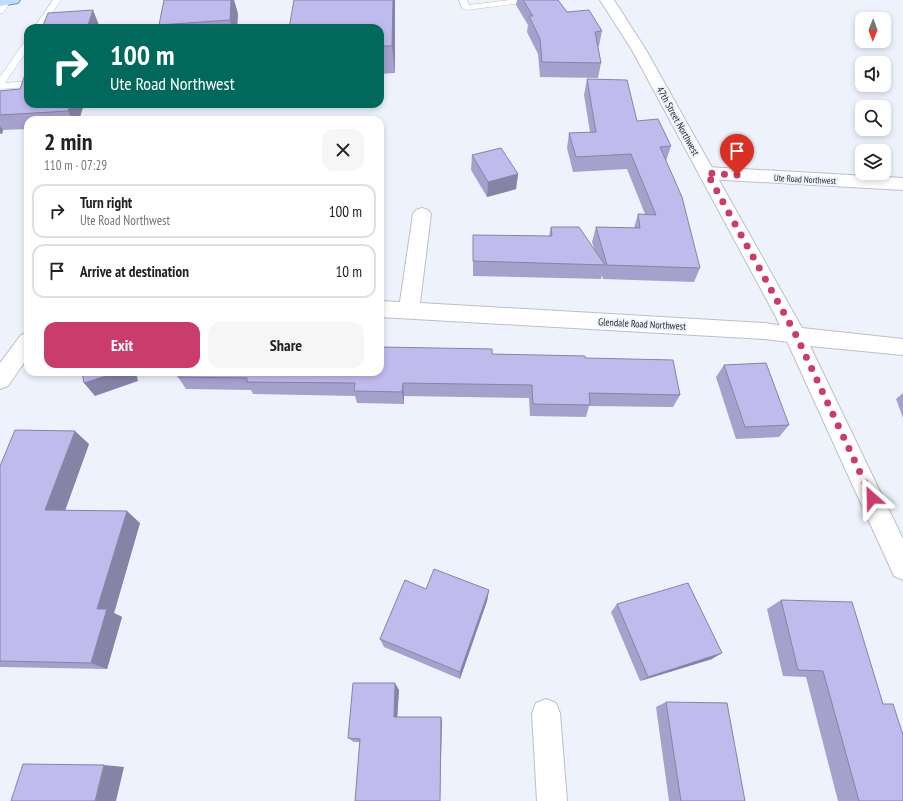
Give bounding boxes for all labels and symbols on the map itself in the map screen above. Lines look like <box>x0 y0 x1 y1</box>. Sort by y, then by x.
north arrow <box>855 12 891 48</box>
street label: 47th Street Northwest <box>654 84 702 158</box>
pin <box>720 134 754 175</box>
street label: Ute Road Northwest <box>774 172 837 186</box>
street label: Glendale Road Northwest <box>598 315 686 333</box>
position arrow <box>851 477 893 519</box>

